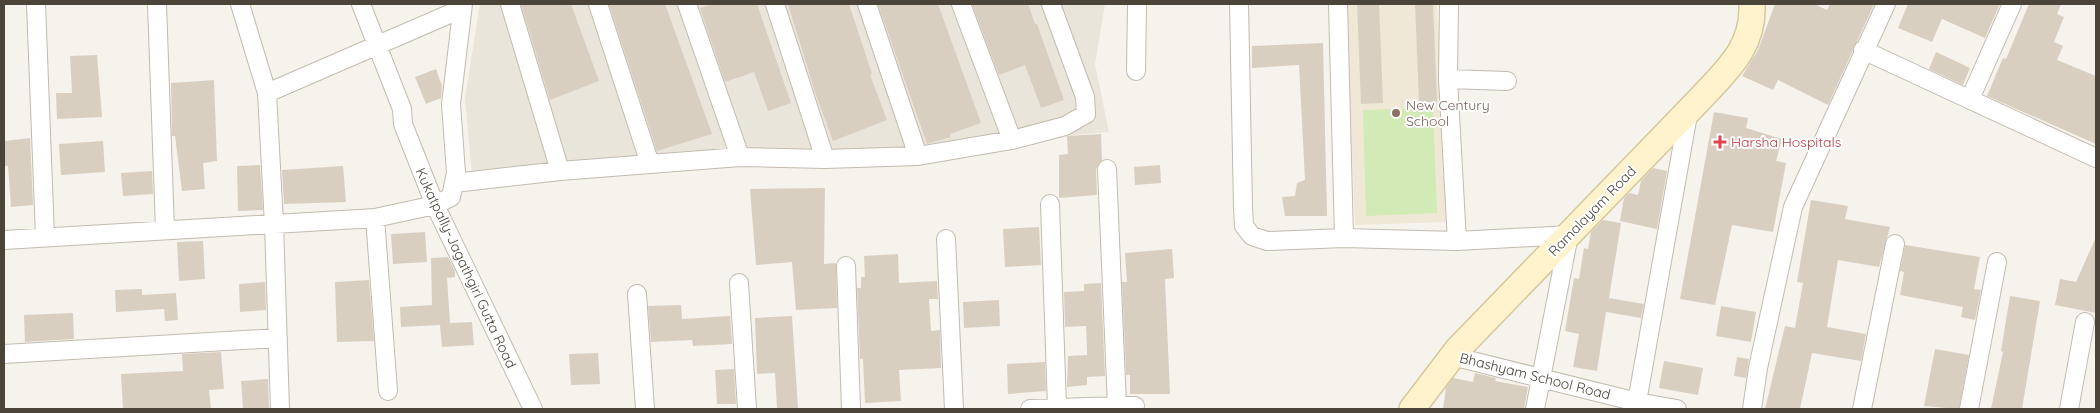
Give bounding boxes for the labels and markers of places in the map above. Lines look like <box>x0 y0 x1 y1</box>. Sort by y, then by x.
place label: New Century School <box>1406 96 1490 130</box>
marker: New Century School <box>1390 107 1402 119</box>
place label: Harsha Hospitals <box>1731 133 1841 151</box>
marker: Harsha Hospitals <box>1713 135 1727 149</box>

